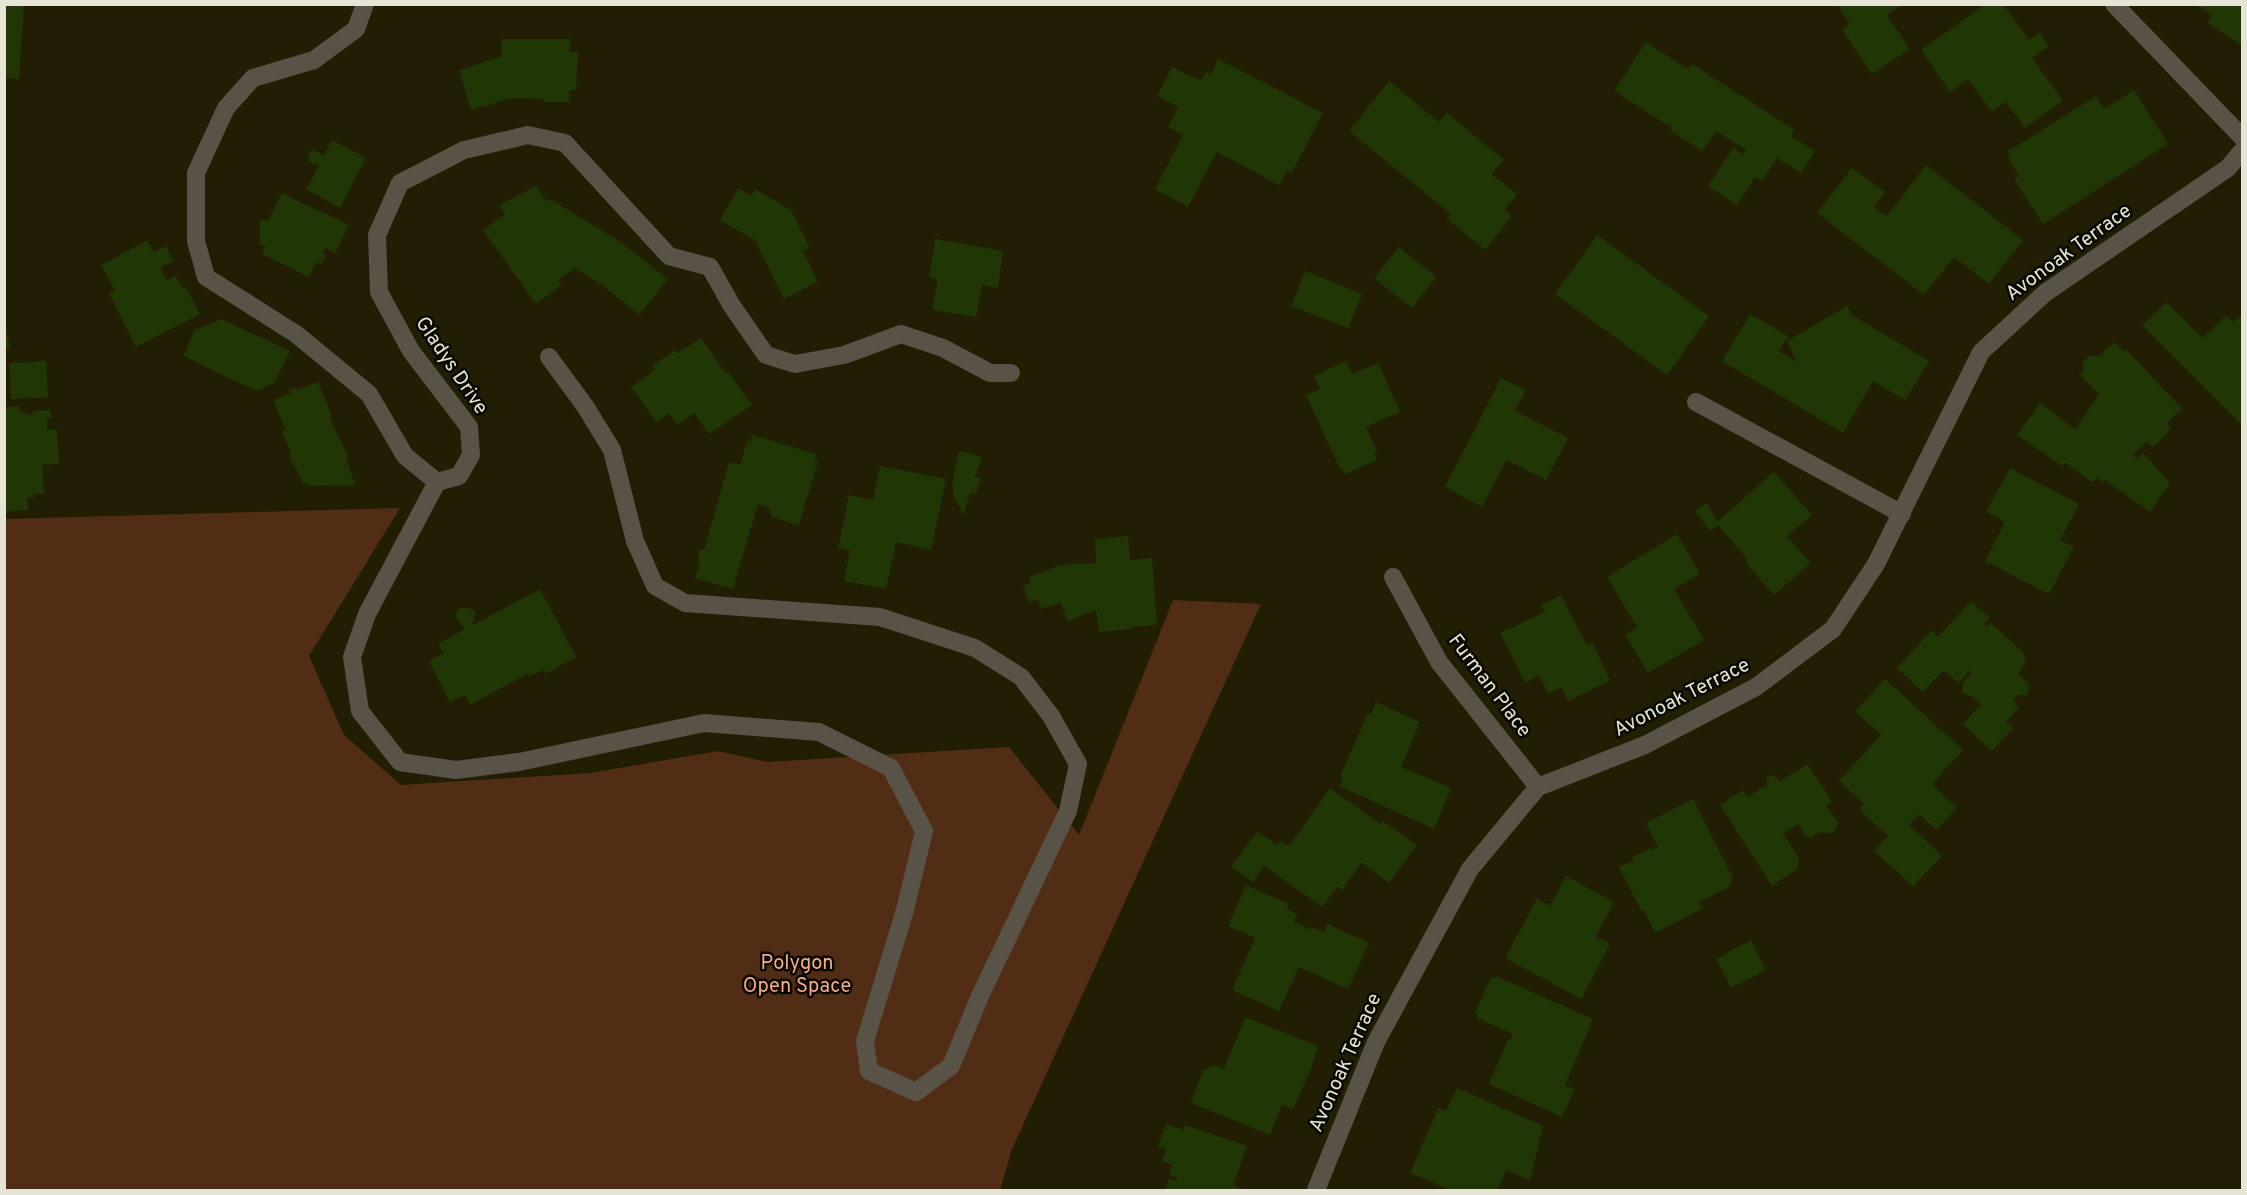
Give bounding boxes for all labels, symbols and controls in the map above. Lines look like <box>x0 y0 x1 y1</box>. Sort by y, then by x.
street label: Avonoak Terrace <box>2001 199 2137 307</box>
street label: Gladys Drive <box>409 312 493 420</box>
street label: Furman Place <box>1442 629 1536 743</box>
street label: Avonoak Terrace <box>1610 652 1754 744</box>
park label: Polygon Open Space <box>743 951 851 1000</box>
street label: Avonoak Terrace <box>1304 989 1388 1137</box>

